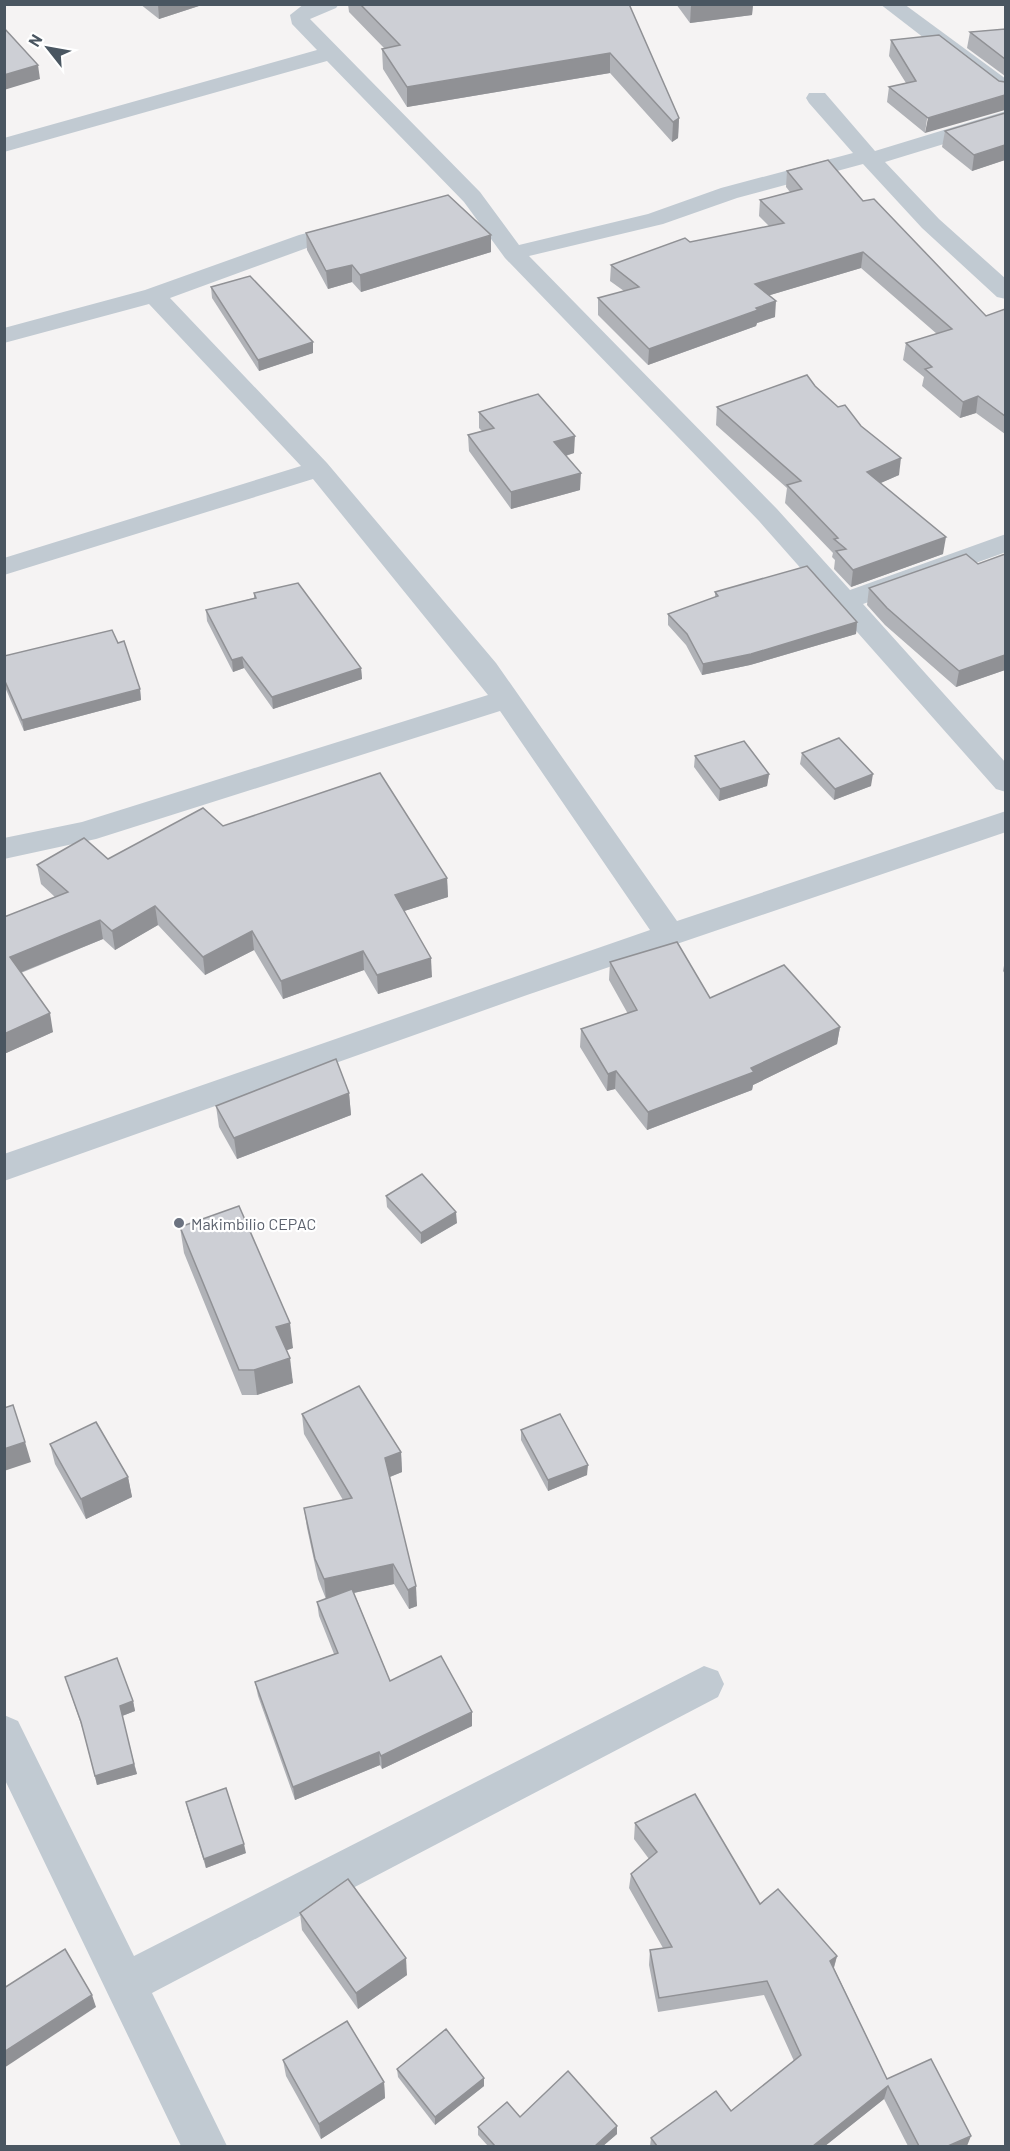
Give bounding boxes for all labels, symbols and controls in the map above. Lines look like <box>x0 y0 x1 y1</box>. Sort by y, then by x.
north arrow <box>18 18 78 78</box>
text: N <box>24 31 46 49</box>
place label: Makimbilio CEPAC <box>191 1214 316 1233</box>
marker: Makimbilio CEPAC <box>172 1216 186 1230</box>

